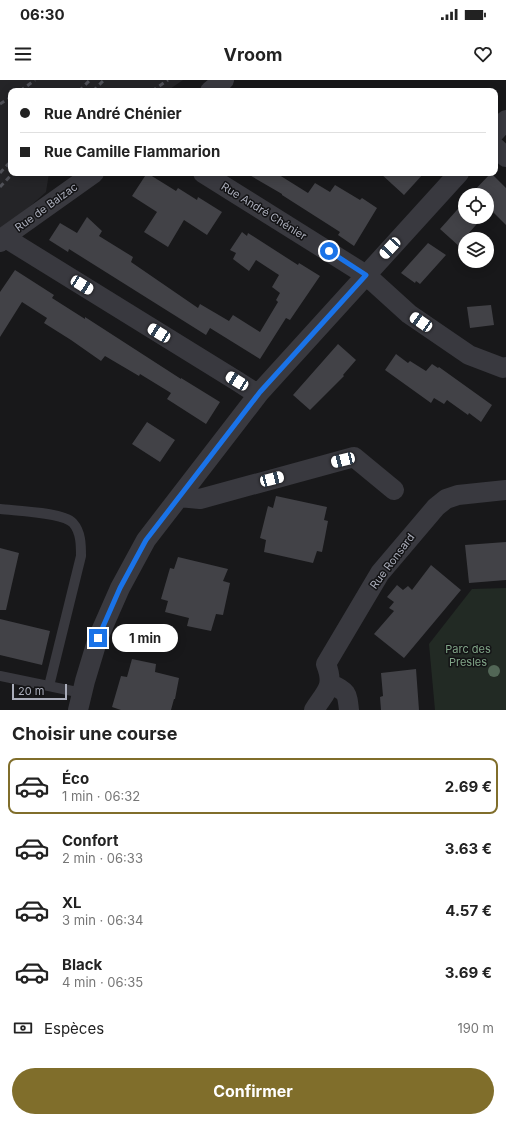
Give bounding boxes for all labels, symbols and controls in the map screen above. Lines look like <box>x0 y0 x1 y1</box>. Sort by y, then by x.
text: 06:30 <box>20 5 65 24</box>
icon: menu <box>12 43 34 65</box>
icon: heart <box>472 43 494 65</box>
text: Vroom <box>224 44 282 65</box>
text: Rue André Chénier <box>44 104 182 123</box>
text: Rue Camille Flammarion <box>44 142 220 161</box>
street label: Rue André Chénier <box>219 179 309 243</box>
street label: Rue de Balzac <box>12 180 80 234</box>
map controls <box>458 188 494 268</box>
button: locate <box>458 188 494 224</box>
button: layers <box>458 232 494 268</box>
car <box>377 235 403 261</box>
route start <box>320 242 338 260</box>
car <box>69 274 95 296</box>
car <box>408 310 434 334</box>
car <box>146 322 172 344</box>
car <box>224 370 250 392</box>
car <box>330 451 356 469</box>
car <box>259 470 285 488</box>
street label: Rue Ronsard <box>367 531 417 591</box>
callout: 1 min <box>112 624 178 652</box>
route end <box>89 629 107 647</box>
text: 1 min <box>129 630 161 646</box>
park label: Parc des Presles <box>445 642 491 669</box>
scale bar <box>12 682 67 701</box>
text: 20 m <box>18 684 44 698</box>
text: Choisir une course <box>12 723 177 744</box>
icon: car <box>14 768 50 804</box>
text: Éco <box>62 769 89 788</box>
text: 2.69 € <box>445 777 492 796</box>
text: 1 min · 06:32 <box>62 788 140 804</box>
icon: car <box>14 830 50 866</box>
text: Confort <box>62 831 118 850</box>
text: 3.63 € <box>445 839 492 858</box>
text: 2 min · 06:33 <box>62 850 143 866</box>
icon: car <box>14 892 50 928</box>
text: XL <box>62 893 82 912</box>
text: 4.57 € <box>445 901 492 920</box>
text: 3 min · 06:34 <box>62 912 143 928</box>
icon: car <box>14 954 50 990</box>
text: Black <box>62 955 102 974</box>
text: 3.69 € <box>445 963 492 982</box>
text: 4 min · 06:35 <box>62 974 143 990</box>
icon: cash <box>12 1017 34 1039</box>
text: Espèces <box>44 1019 104 1038</box>
text: 190 m <box>457 1020 494 1036</box>
button: Confirmer <box>12 1068 494 1114</box>

